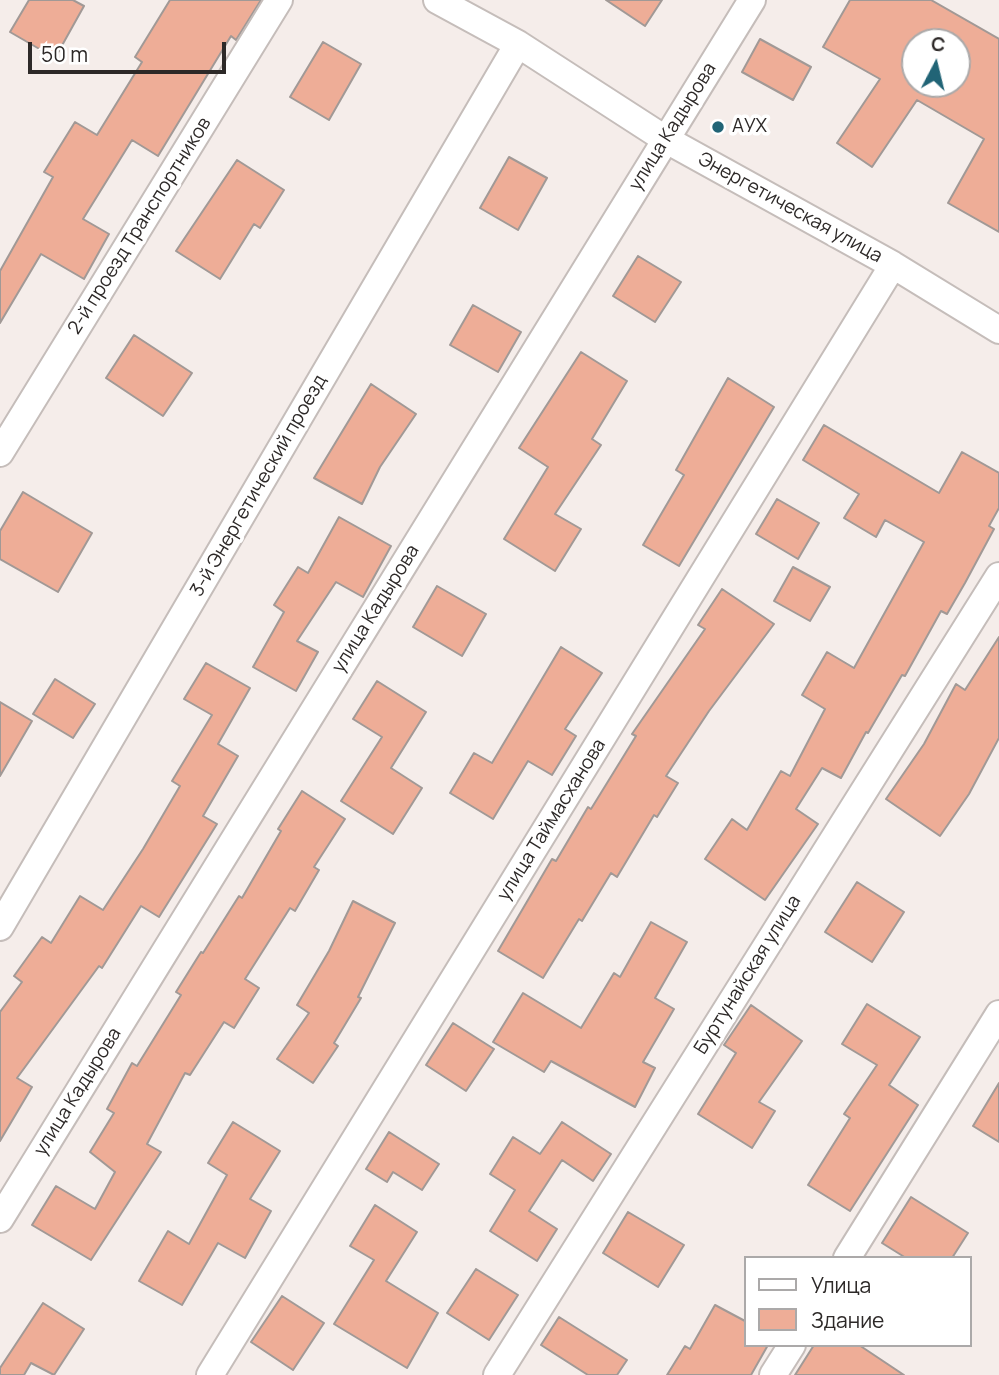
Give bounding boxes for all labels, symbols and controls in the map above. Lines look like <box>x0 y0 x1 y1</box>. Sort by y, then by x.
scale bar <box>32 28 229 72</box>
north arrow <box>901 28 971 98</box>
text: С <box>930 30 947 58</box>
text: 50 m <box>41 40 88 68</box>
street label: улица Кадырова <box>624 59 722 195</box>
street label: 2-й проезд Транспортников <box>64 113 216 339</box>
place label: АУХ <box>732 116 767 138</box>
marker: АУХ <box>710 119 726 135</box>
street label: Энергетическая улица <box>694 148 886 268</box>
street label: 3-й Энергетический проезд <box>186 371 332 601</box>
street label: улица Кадырова <box>327 541 425 677</box>
street label: улица Таймасханова <box>493 735 611 905</box>
street label: Буртунайская улица <box>690 891 806 1059</box>
street label: улица Кадырова <box>29 1024 127 1160</box>
legend <box>744 1256 971 1347</box>
text: Улица <box>811 1271 871 1299</box>
text: Здание <box>811 1306 884 1334</box>

